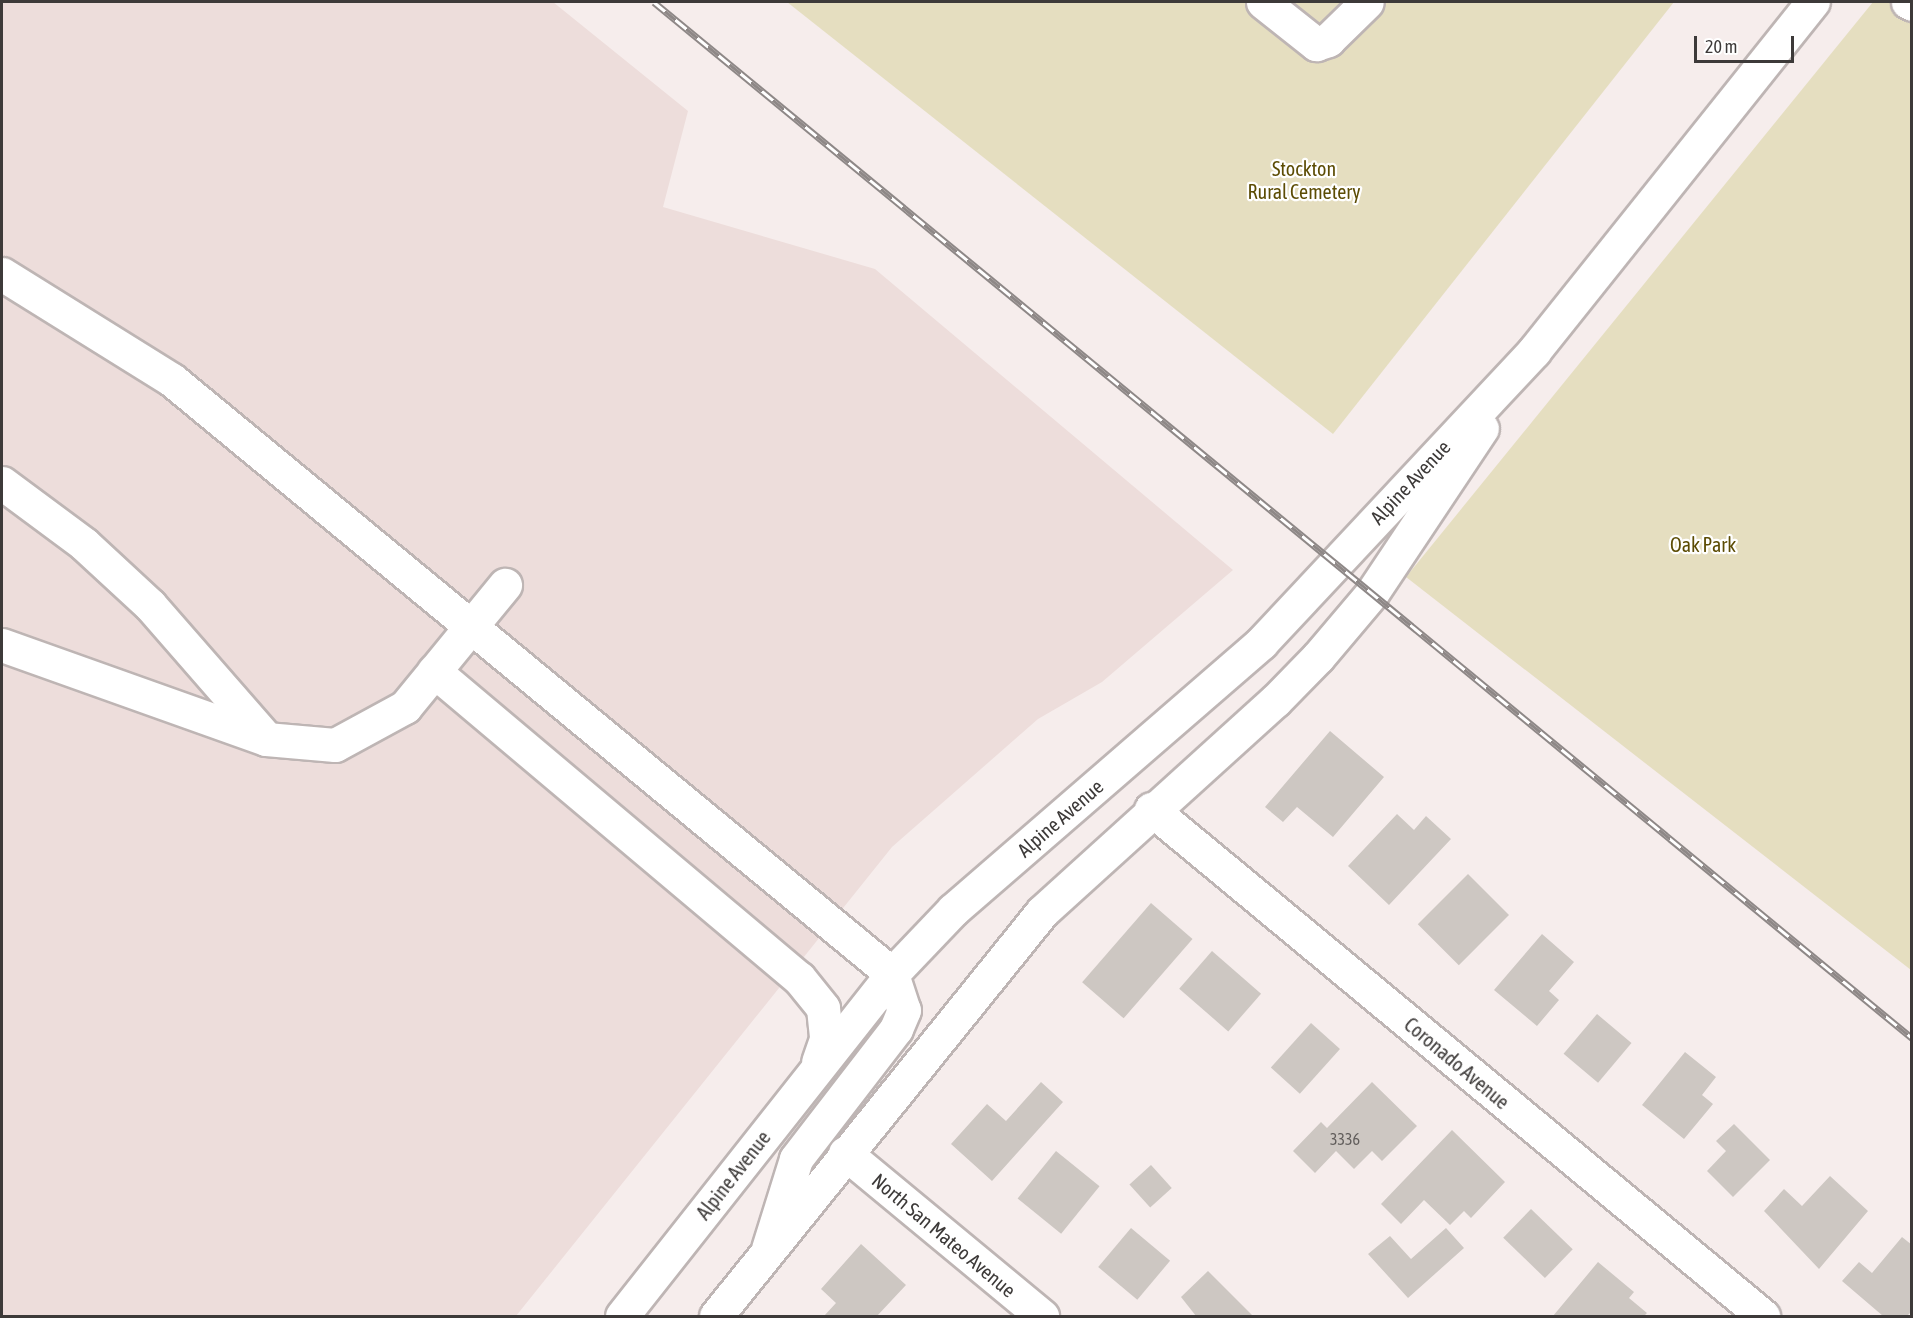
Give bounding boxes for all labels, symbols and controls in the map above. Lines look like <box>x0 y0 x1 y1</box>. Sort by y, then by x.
scale bar <box>1697 24 1798 62</box>
text: 20 m <box>1705 36 1737 57</box>
park label: Stockton Rural Cemetery <box>1248 157 1360 204</box>
street label: Alpine Avenue <box>1365 435 1455 529</box>
park label: Oak Park <box>1670 532 1736 556</box>
street label: Alpine Avenue <box>1012 774 1108 862</box>
street label: Coronado Avenue <box>1400 1012 1514 1114</box>
street label: Alpine Avenue <box>691 1126 775 1224</box>
house number: 3336 <box>1330 1129 1360 1149</box>
street label: North San Mateo Avenue <box>867 1168 1021 1302</box>

